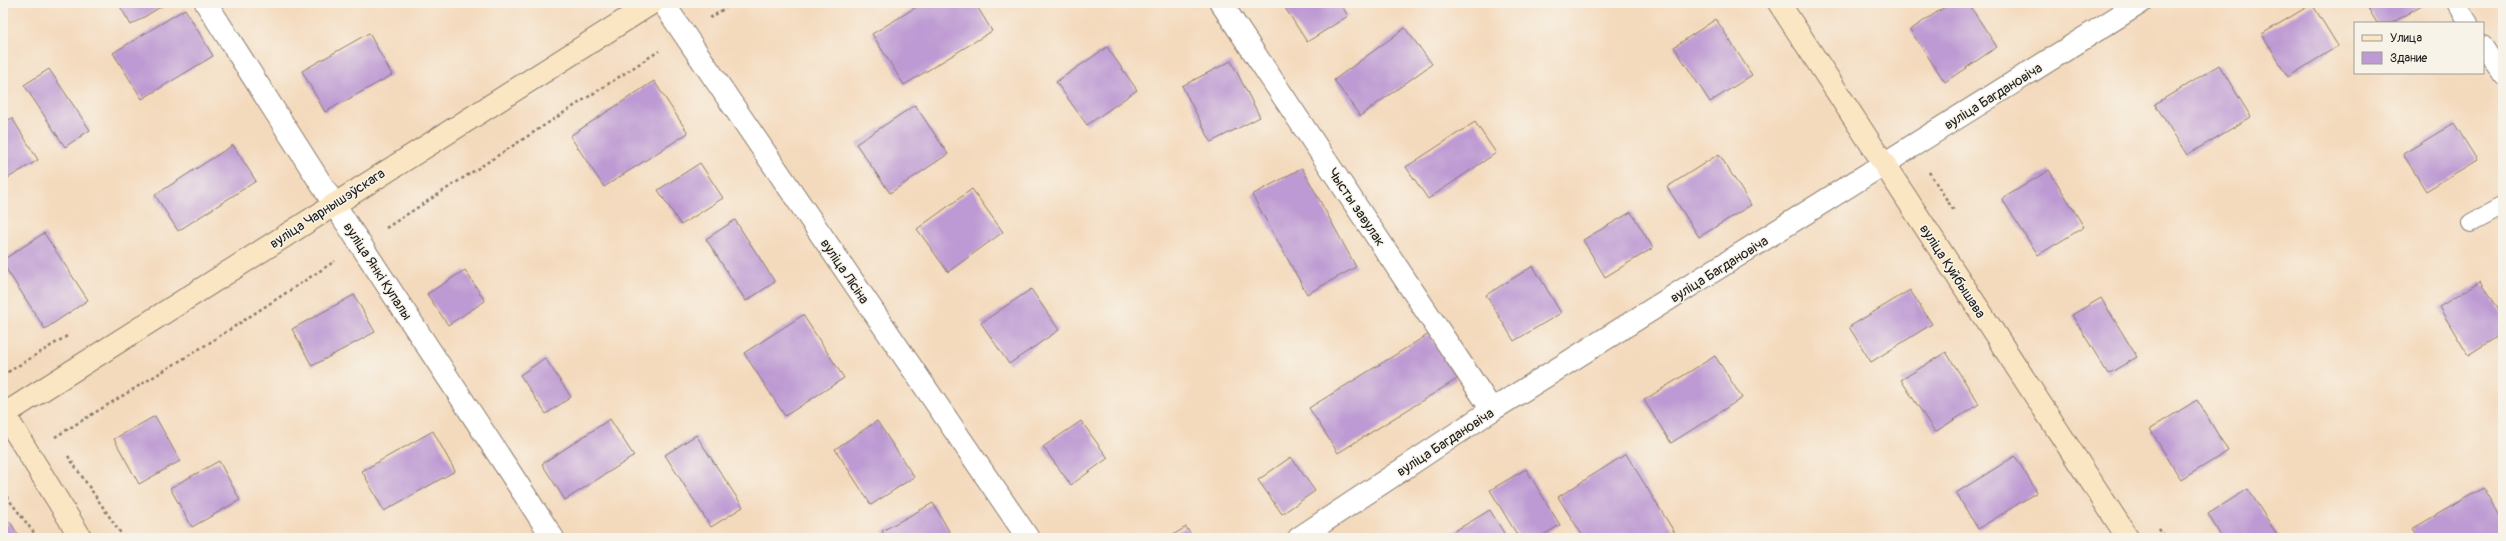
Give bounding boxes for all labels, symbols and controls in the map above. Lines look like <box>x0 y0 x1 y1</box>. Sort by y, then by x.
legend <box>2354 22 2484 74</box>
text: Улица <box>2390 31 2422 46</box>
text: Здание <box>2390 51 2427 66</box>
street label: вуліца Багдановіча <box>1941 59 2045 133</box>
street label: вуліца Чарнышэўскага <box>266 165 388 252</box>
street label: Чысты завулак <box>1324 165 1389 250</box>
street label: вуліца Янкі Купалы <box>340 219 415 323</box>
street label: вуліца Куйбышава <box>1916 221 1989 321</box>
street label: вуліца Багдановіча <box>1667 232 1771 306</box>
street label: вуліца Лісіна <box>817 235 873 307</box>
street label: вуліца Багдановіча <box>1393 405 1497 480</box>

